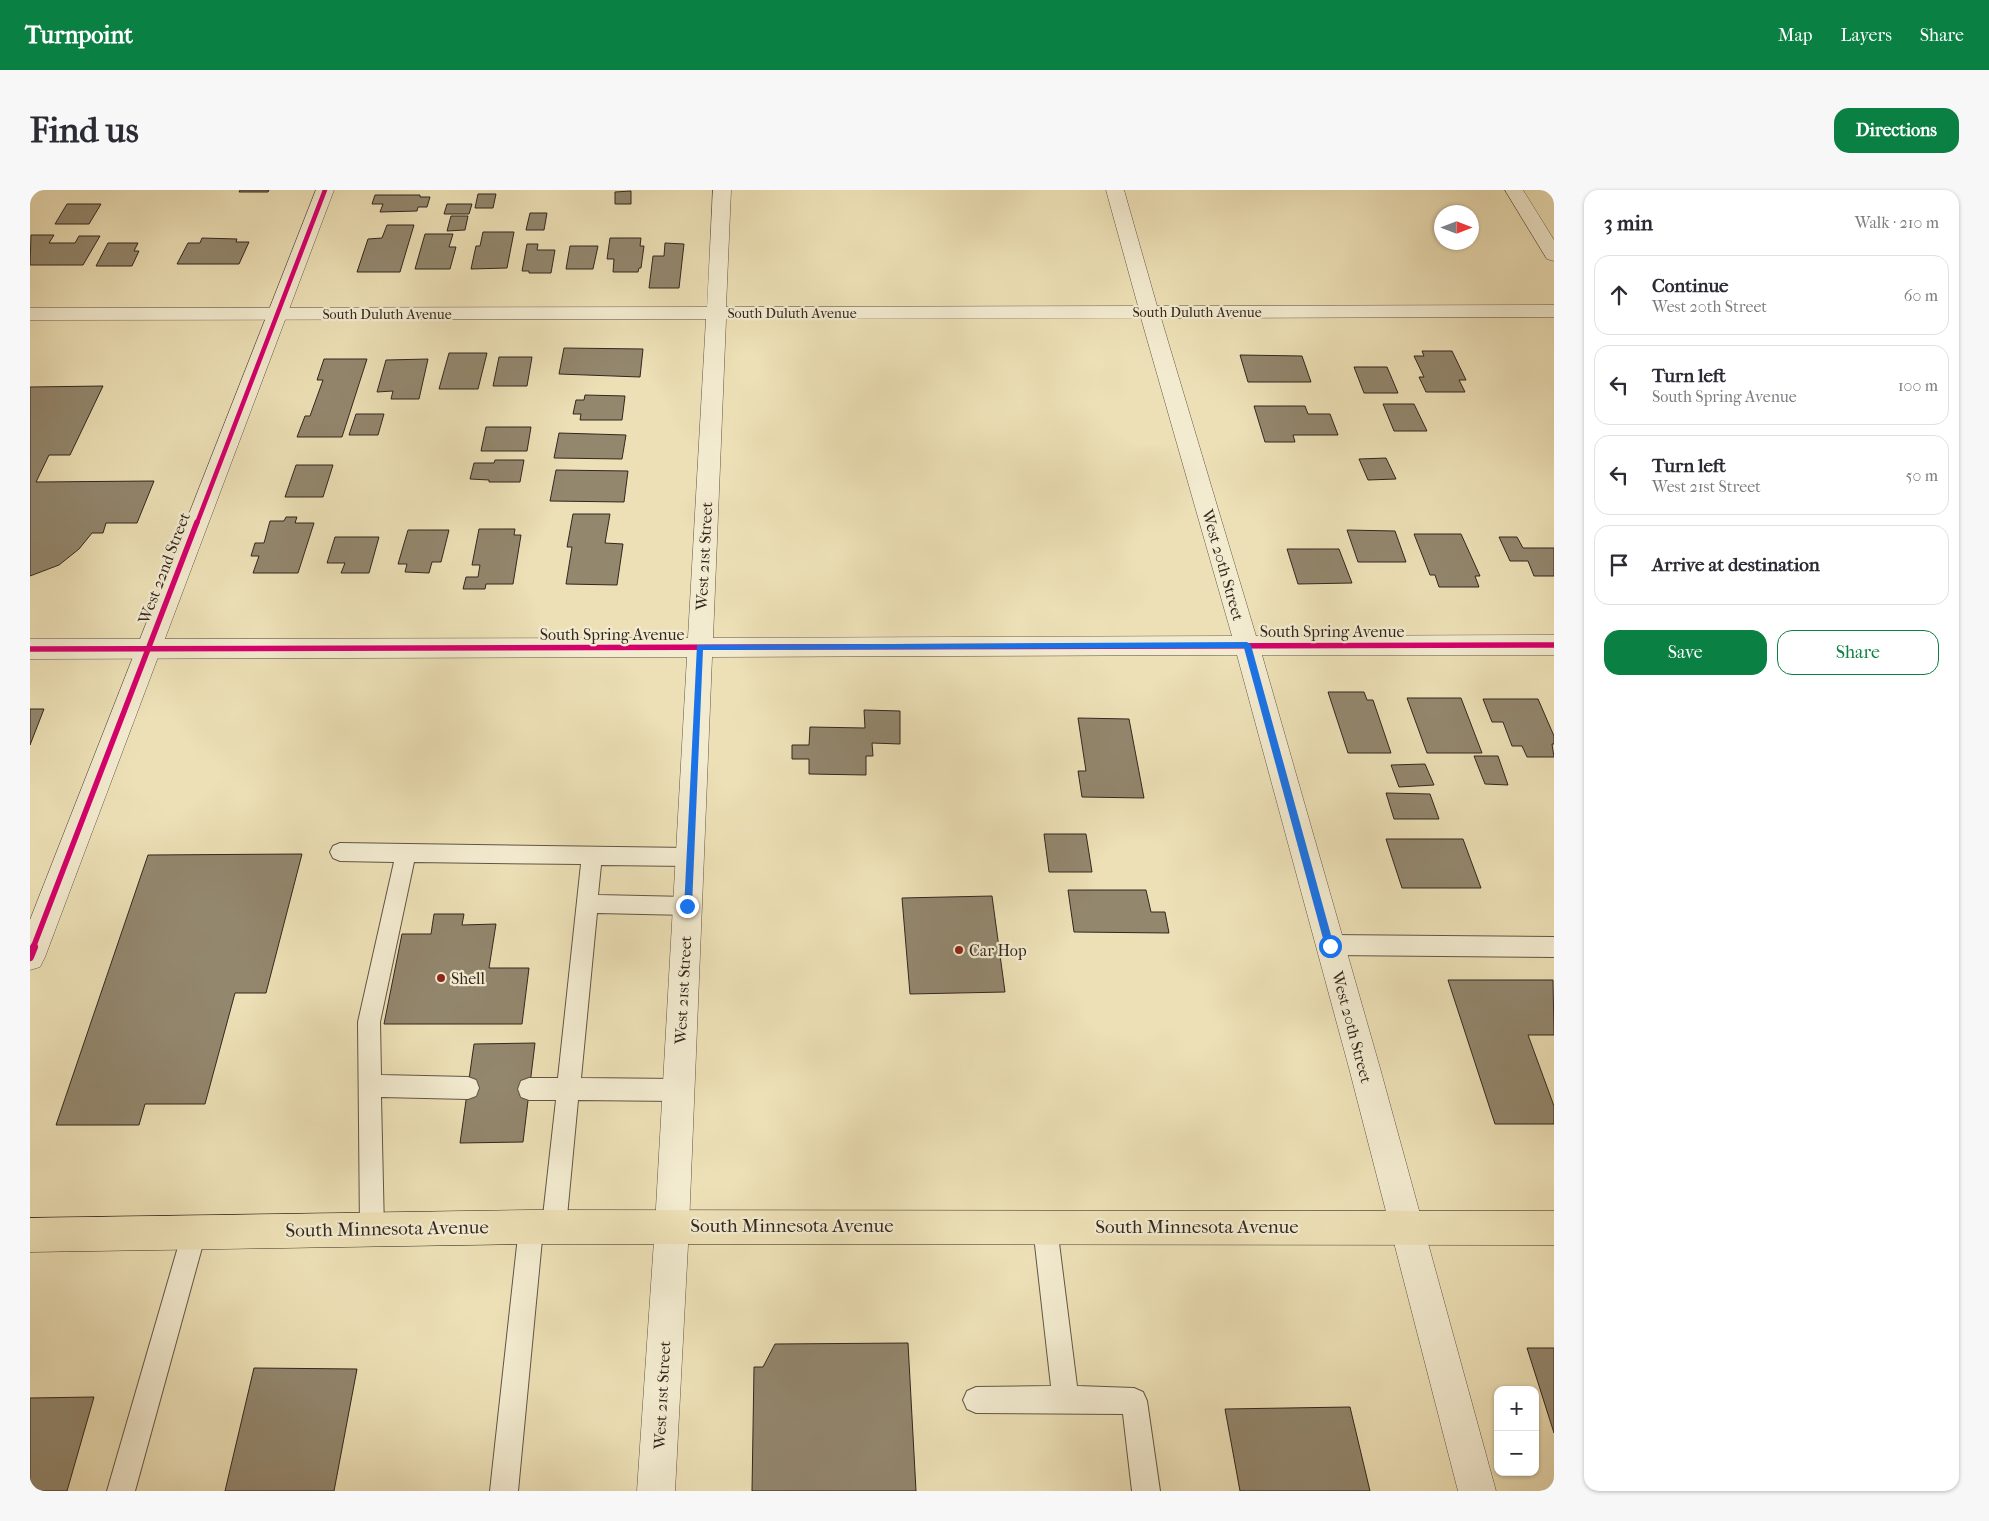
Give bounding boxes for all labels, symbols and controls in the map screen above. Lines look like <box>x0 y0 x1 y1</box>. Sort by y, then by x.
text: Turnpoint <box>25 21 133 49</box>
text: Map <box>1778 25 1812 46</box>
text: Layers <box>1840 25 1892 46</box>
text: Share <box>1920 25 1964 46</box>
button: Directions <box>1834 108 1959 153</box>
text: Find us <box>30 110 139 151</box>
north arrow <box>1434 205 1479 250</box>
text: 3 min <box>1604 211 1653 235</box>
text: Walk · 210 m <box>1855 213 1939 232</box>
text: Continue <box>1652 275 1728 297</box>
icon: ahead <box>1605 281 1633 309</box>
text: 60 m <box>1904 286 1938 305</box>
text: West 20th Street <box>1652 297 1767 316</box>
street label: South Duluth Avenue <box>1132 304 1262 321</box>
street label: South Duluth Avenue <box>727 305 857 322</box>
street label: South Duluth Avenue <box>322 306 452 323</box>
text: Turn left <box>1652 365 1726 387</box>
icon: left <box>1605 371 1633 399</box>
text: 100 m <box>1898 376 1938 395</box>
text: South Spring Avenue <box>1652 387 1797 406</box>
text: Turn left <box>1652 455 1726 477</box>
icon: left <box>1605 461 1633 489</box>
text: 50 m <box>1906 466 1938 485</box>
text: West 21st Street <box>1652 477 1761 496</box>
street label: West 21st Street <box>692 501 716 612</box>
street label: West 20th Street <box>1198 506 1248 623</box>
street label: West 22nd Street <box>134 509 194 627</box>
icon: arrive <box>1605 551 1633 579</box>
text: Arrive at destination <box>1652 554 1820 576</box>
street label: South Spring Avenue <box>1260 622 1404 641</box>
street label: South Spring Avenue <box>540 625 684 644</box>
button: Save <box>1604 630 1767 675</box>
button: Share <box>1777 630 1939 675</box>
route end <box>676 895 699 918</box>
street label: West 21st Street <box>671 935 695 1046</box>
route start <box>1319 935 1342 958</box>
place label: Car Hop <box>969 941 1027 960</box>
marker: Car Hop <box>953 944 965 956</box>
street label: West 20th Street <box>1328 968 1376 1085</box>
place label: Shell <box>451 969 485 988</box>
marker: Shell <box>435 972 447 984</box>
street label: South Minnesota Avenue <box>690 1215 894 1237</box>
street label: South Minnesota Avenue <box>285 1216 489 1242</box>
street label: South Minnesota Avenue <box>1095 1216 1299 1238</box>
street label: West 21st Street <box>650 1340 674 1451</box>
map controls <box>1494 1386 1539 1476</box>
button: + <box>1494 1386 1539 1431</box>
button: − <box>1494 1431 1539 1476</box>

